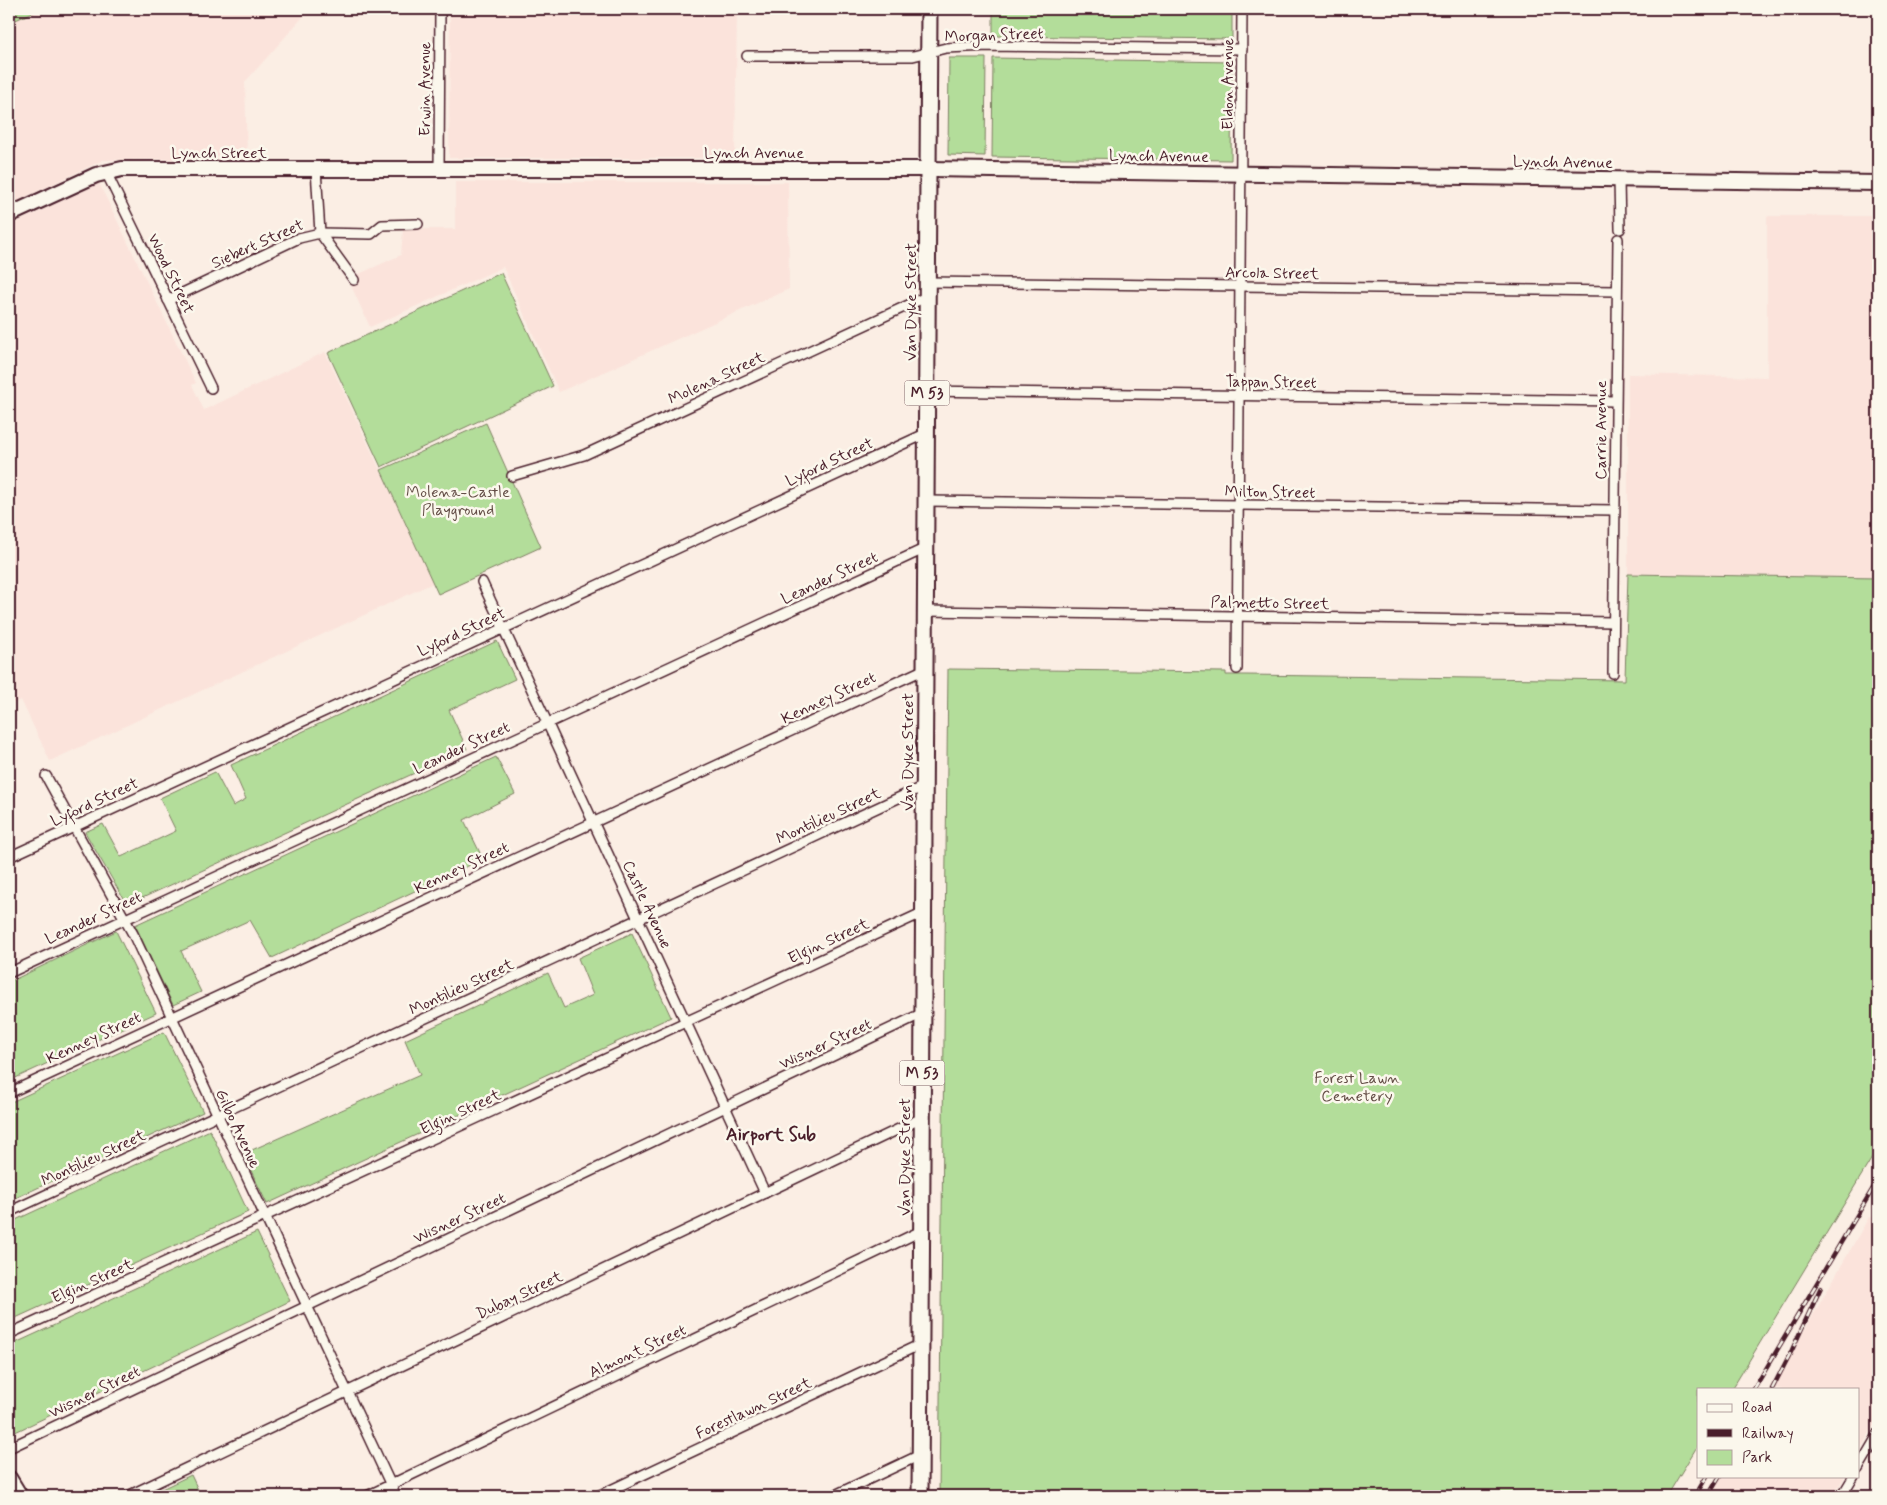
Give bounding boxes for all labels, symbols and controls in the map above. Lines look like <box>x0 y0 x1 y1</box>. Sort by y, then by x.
street label: Morgan Street <box>944 23 1044 49</box>
street label: Eldon Avenue <box>1218 37 1239 130</box>
street label: Erwin Avenue <box>415 41 436 136</box>
street label: Lynch Street <box>171 143 267 164</box>
street label: Lynch Avenue <box>704 143 804 164</box>
street label: Lynch Avenue <box>1109 145 1209 168</box>
street label: Lynch Avenue <box>1513 151 1613 174</box>
street label: Siebert Street <box>208 214 307 274</box>
street label: Wood Street <box>142 230 199 318</box>
street label: Van Dyke Street <box>901 242 922 361</box>
street label: Arcola Street <box>1225 262 1320 285</box>
street label: Molena Street <box>665 347 769 410</box>
street label: Tappan Street <box>1225 371 1317 394</box>
road number: M 53 <box>904 380 950 406</box>
street label: Carrie Avenue <box>1591 380 1612 480</box>
street label: Lyford Street <box>782 433 878 494</box>
street label: Milton Street <box>1225 481 1315 504</box>
park label: Molena-Castle Playground <box>406 482 510 521</box>
street label: Leander Street <box>778 547 881 610</box>
street label: Palmetto Street <box>1210 592 1330 615</box>
street label: Lyford Street <box>414 603 510 664</box>
street label: Kenney Street <box>778 667 879 730</box>
street label: Van Dyke Street <box>898 692 919 811</box>
street label: Leander Street <box>410 717 513 780</box>
street label: Lyford Street <box>47 773 143 834</box>
street label: Montilieu Street <box>773 783 885 850</box>
street label: Kenney Street <box>411 837 512 900</box>
street label: Castle Avenue <box>617 857 676 952</box>
street label: Leander Street <box>42 887 145 950</box>
street label: Elgin Street <box>785 913 874 970</box>
street label: Montilieu Street <box>406 954 518 1021</box>
street label: Kenney Street <box>43 1007 144 1070</box>
street label: Wisner Street <box>776 1014 875 1075</box>
road number: M 53 <box>900 1060 944 1086</box>
park label: Forest Lawn Cemetery <box>1314 1068 1400 1107</box>
street label: Elgin Street <box>417 1084 506 1141</box>
street label: Gilbo Avenue <box>210 1086 265 1172</box>
street label: Van Dyke Street <box>895 1097 916 1216</box>
district label: Airport Sub <box>726 1123 816 1147</box>
street label: Montilieu Street <box>38 1125 150 1192</box>
street label: Wisner Street <box>410 1188 509 1249</box>
street label: Elgin Street <box>49 1254 138 1310</box>
street label: Dubay Street <box>473 1266 567 1325</box>
street label: Almont Street <box>586 1320 690 1383</box>
street label: Wisner Street <box>45 1361 144 1424</box>
street label: Forestlawn Street <box>692 1372 815 1444</box>
legend <box>1697 1388 1860 1478</box>
text: Road <box>1742 1398 1772 1418</box>
text: Railway <box>1742 1424 1794 1444</box>
text: Park <box>1742 1448 1772 1468</box>

